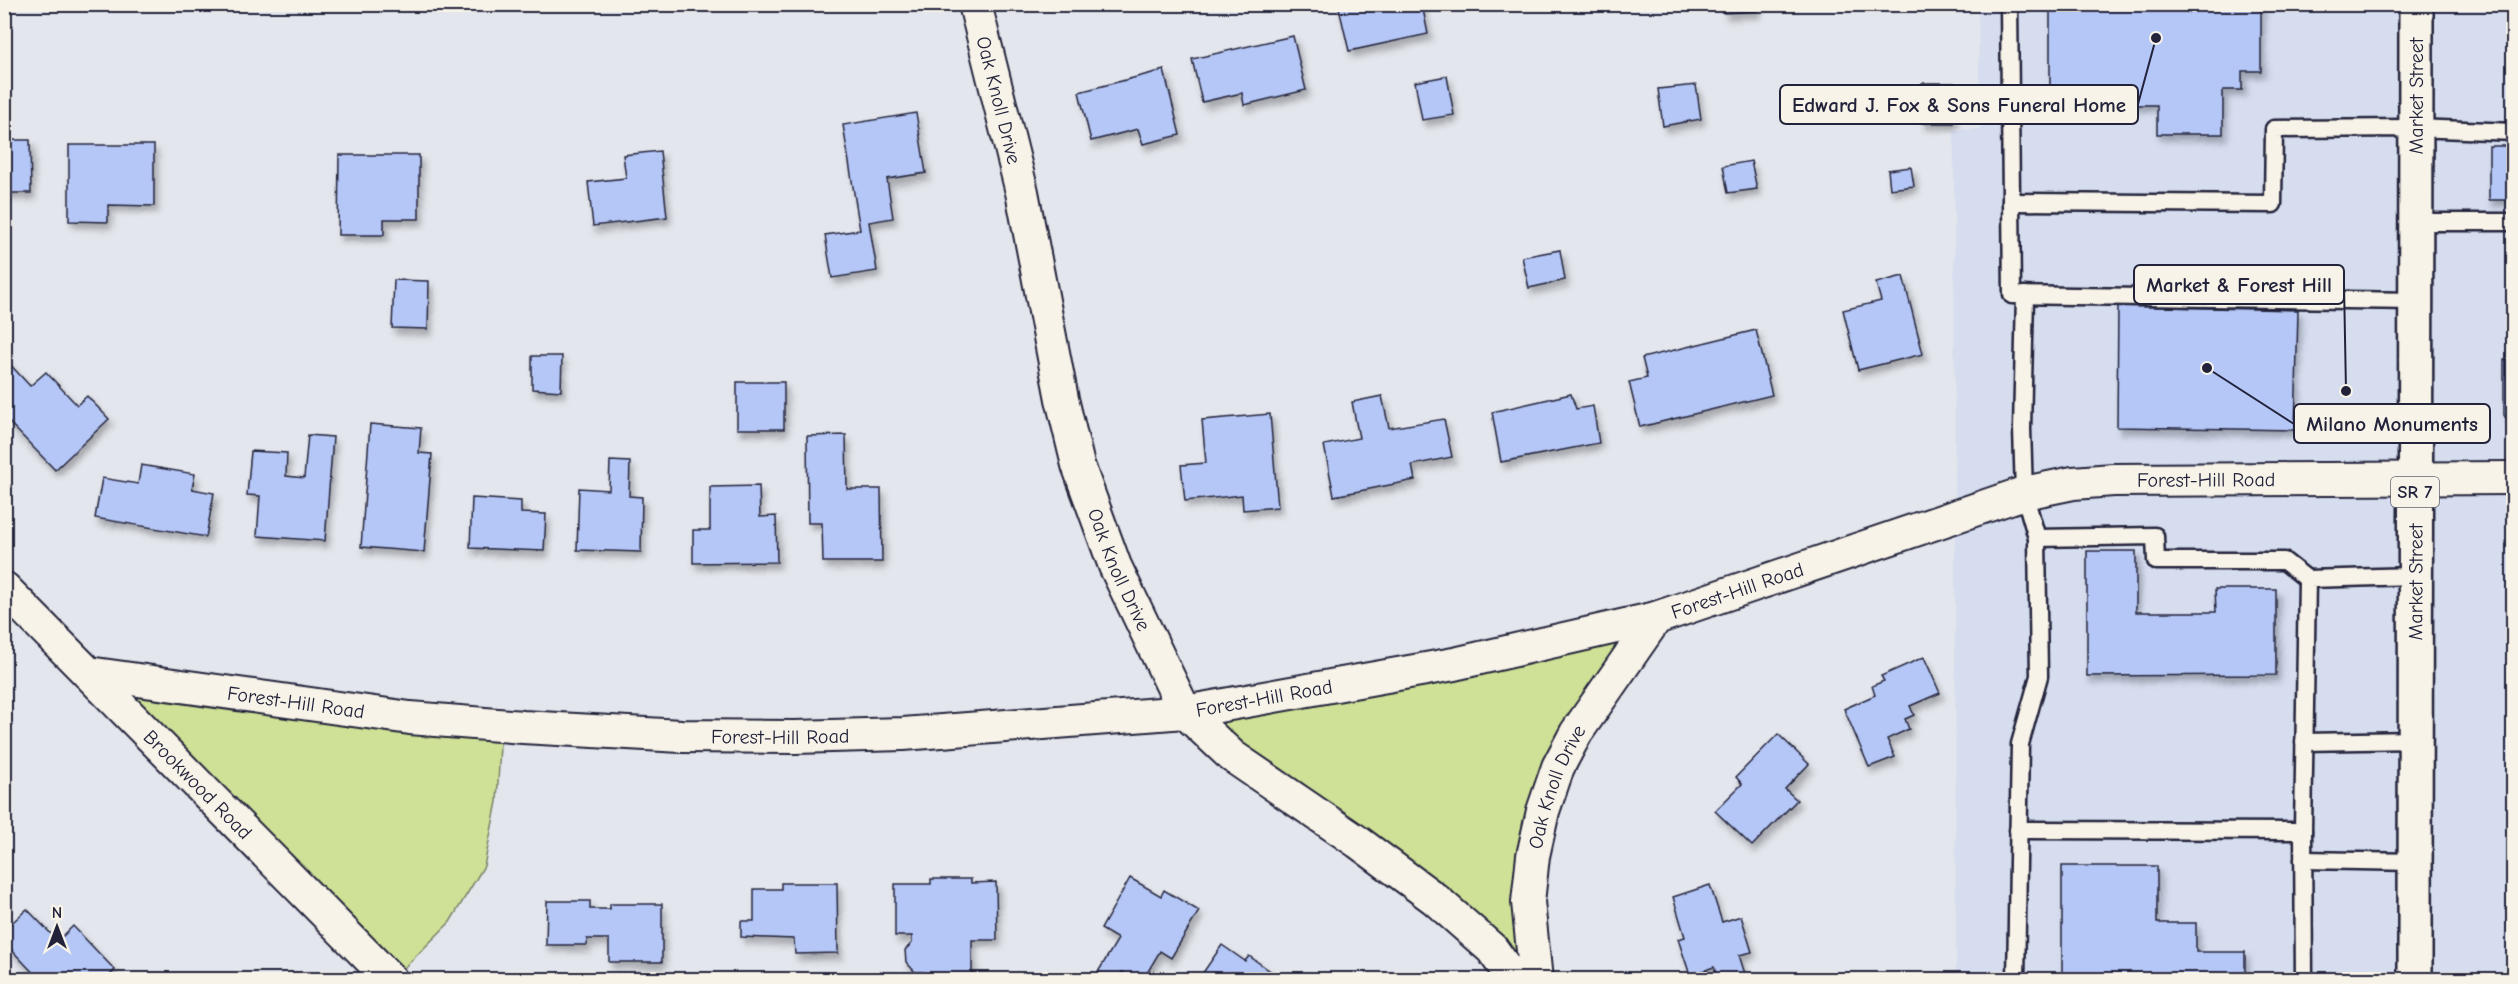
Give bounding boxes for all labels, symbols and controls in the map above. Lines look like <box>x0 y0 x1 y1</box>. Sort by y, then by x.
street label: Oak Knoll Drive <box>971 34 1026 166</box>
street label: Market Street <box>2405 36 2428 154</box>
callout: Edward J. Fox & Sons Funeral Home <box>1780 85 2138 124</box>
text: Edward J. Fox & Sons Funeral Home <box>1792 93 2126 117</box>
callout: Market & Forest Hill <box>2134 265 2344 304</box>
text: Market & Forest Hill <box>2146 273 2332 297</box>
callout: Milano Monuments <box>2294 404 2490 443</box>
text: Milano Monuments <box>2306 412 2478 436</box>
street label: Forest-Hill Road <box>2137 468 2275 492</box>
road number: SR 7 <box>2391 477 2439 507</box>
street label: Oak Knoll Drive <box>1083 505 1155 635</box>
street label: Market Street <box>2404 522 2427 640</box>
street label: Forest-Hill Road <box>1668 558 1807 624</box>
street label: Forest-Hill Road <box>1194 675 1334 722</box>
street label: Forest-Hill Road <box>226 682 366 724</box>
street label: Oak Knoll Drive <box>1524 720 1590 851</box>
street label: Forest-Hill Road <box>711 724 850 749</box>
street label: Brookwood Road <box>139 725 256 844</box>
north arrow <box>27 897 87 957</box>
text: N <box>52 904 62 922</box>

